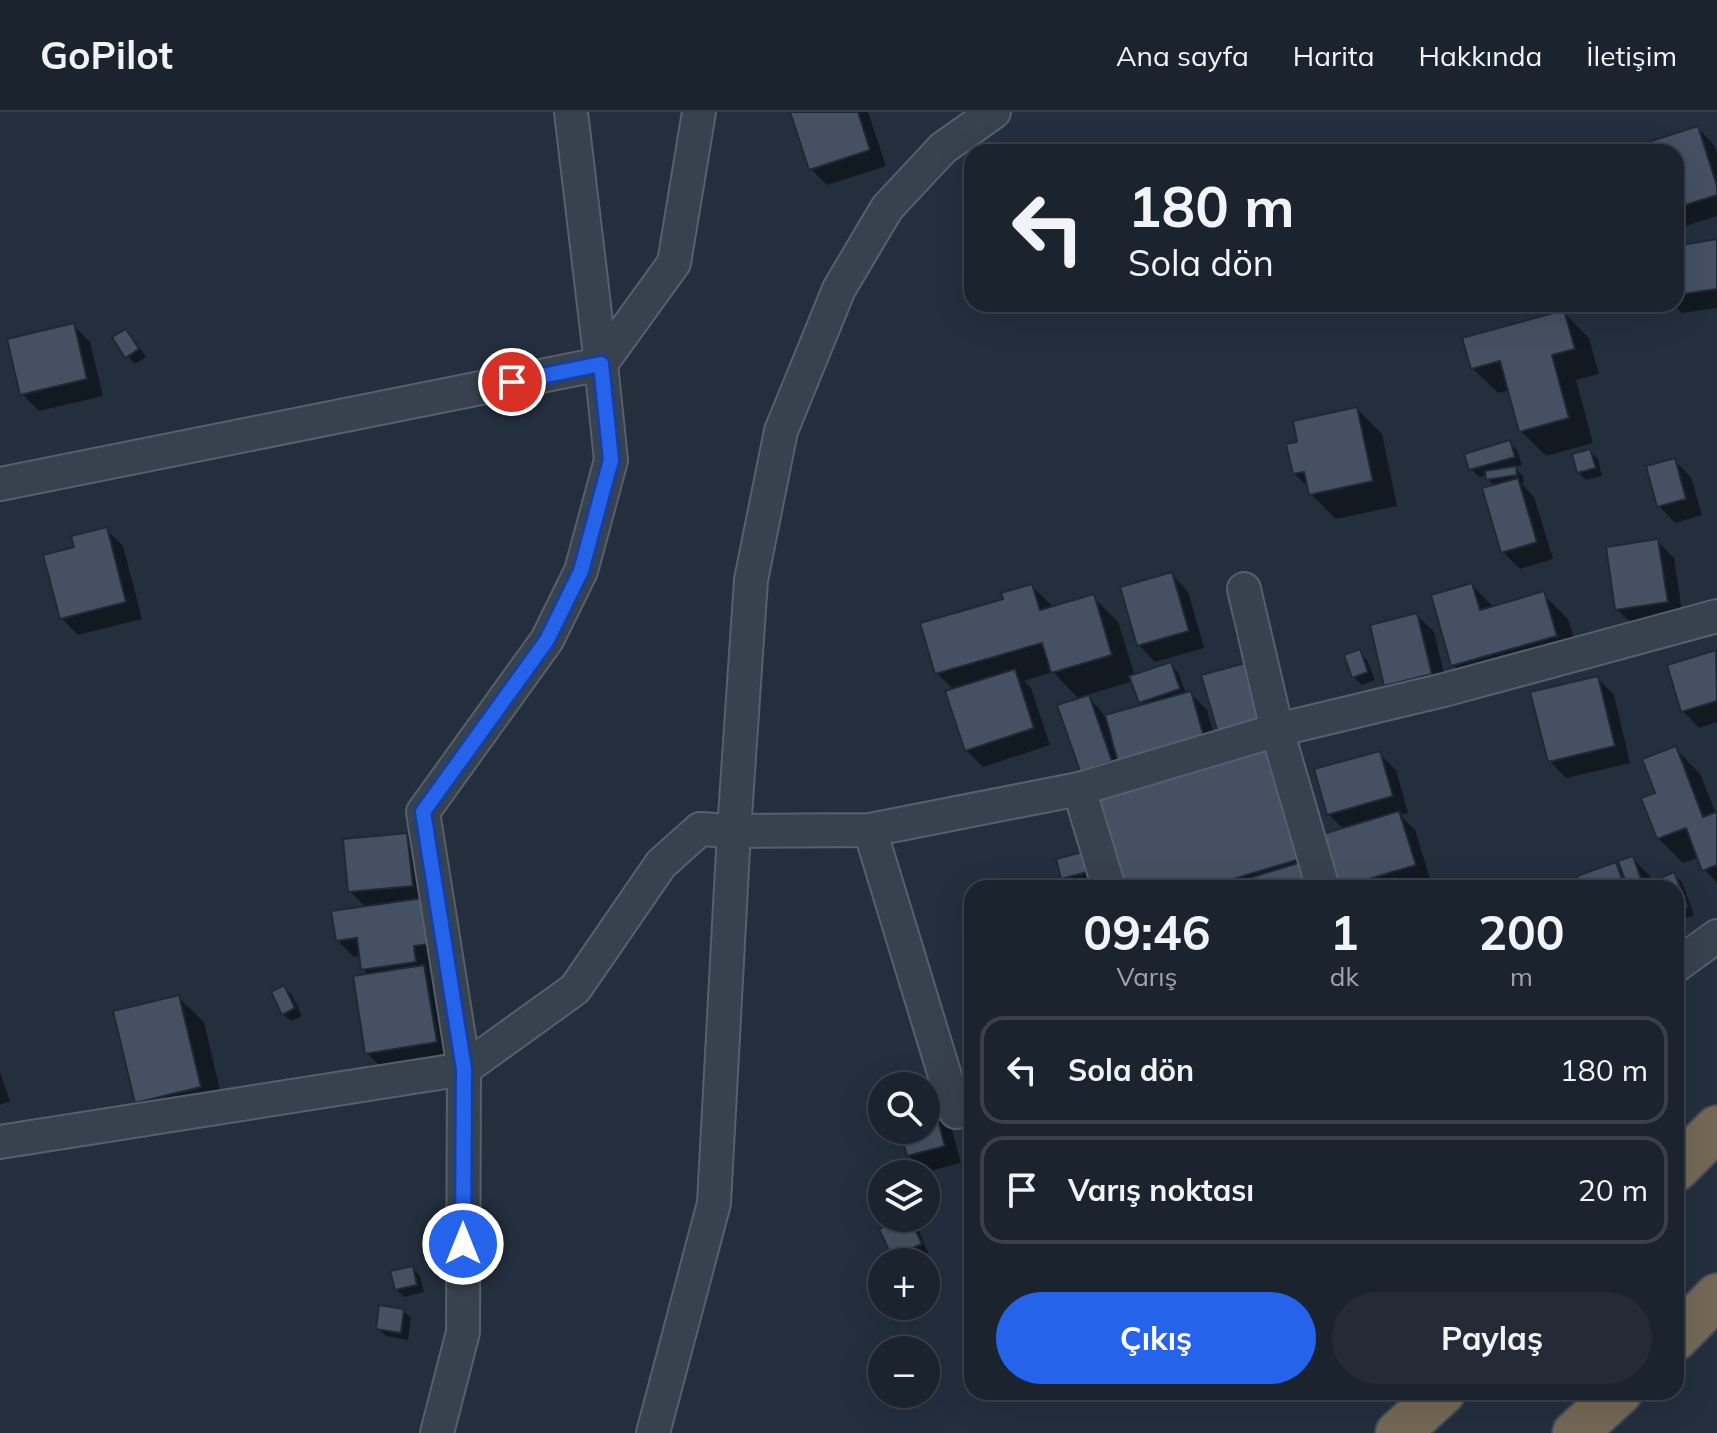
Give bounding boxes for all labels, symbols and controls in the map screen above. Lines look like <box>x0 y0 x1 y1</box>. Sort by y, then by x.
text: GoPilot <box>40 31 173 79</box>
text: Ana sayfa <box>1116 38 1249 73</box>
text: Harita <box>1293 38 1374 73</box>
text: Hakkında <box>1418 38 1542 73</box>
text: İletişim <box>1586 38 1677 73</box>
text: 180 m <box>1128 171 1295 241</box>
icon: left <box>996 176 1100 280</box>
text: Sola dön <box>1128 240 1274 285</box>
pin <box>478 348 546 416</box>
icon: arrive <box>490 360 534 404</box>
text: 09:46 <box>1083 902 1210 962</box>
text: 1 <box>1330 902 1359 962</box>
text: 200 <box>1478 902 1565 962</box>
text: Varış <box>1117 960 1177 993</box>
text: dk <box>1330 960 1359 993</box>
text: m <box>1510 960 1533 993</box>
icon: left <box>1000 1048 1044 1092</box>
text: Sola dön <box>1068 1051 1194 1089</box>
text: 180 m <box>1560 1051 1648 1089</box>
map controls <box>868 1072 940 1408</box>
button: search <box>868 1072 940 1144</box>
button: layers <box>868 1160 940 1232</box>
icon: arrive <box>1000 1168 1044 1212</box>
text: Varış noktası <box>1068 1171 1254 1209</box>
text: 20 m <box>1578 1171 1648 1209</box>
position arrow <box>421 1202 505 1286</box>
button: + <box>868 1248 940 1320</box>
button: Çıkış <box>996 1292 1316 1384</box>
button: Paylaş <box>1332 1292 1652 1384</box>
button: − <box>868 1336 940 1408</box>

